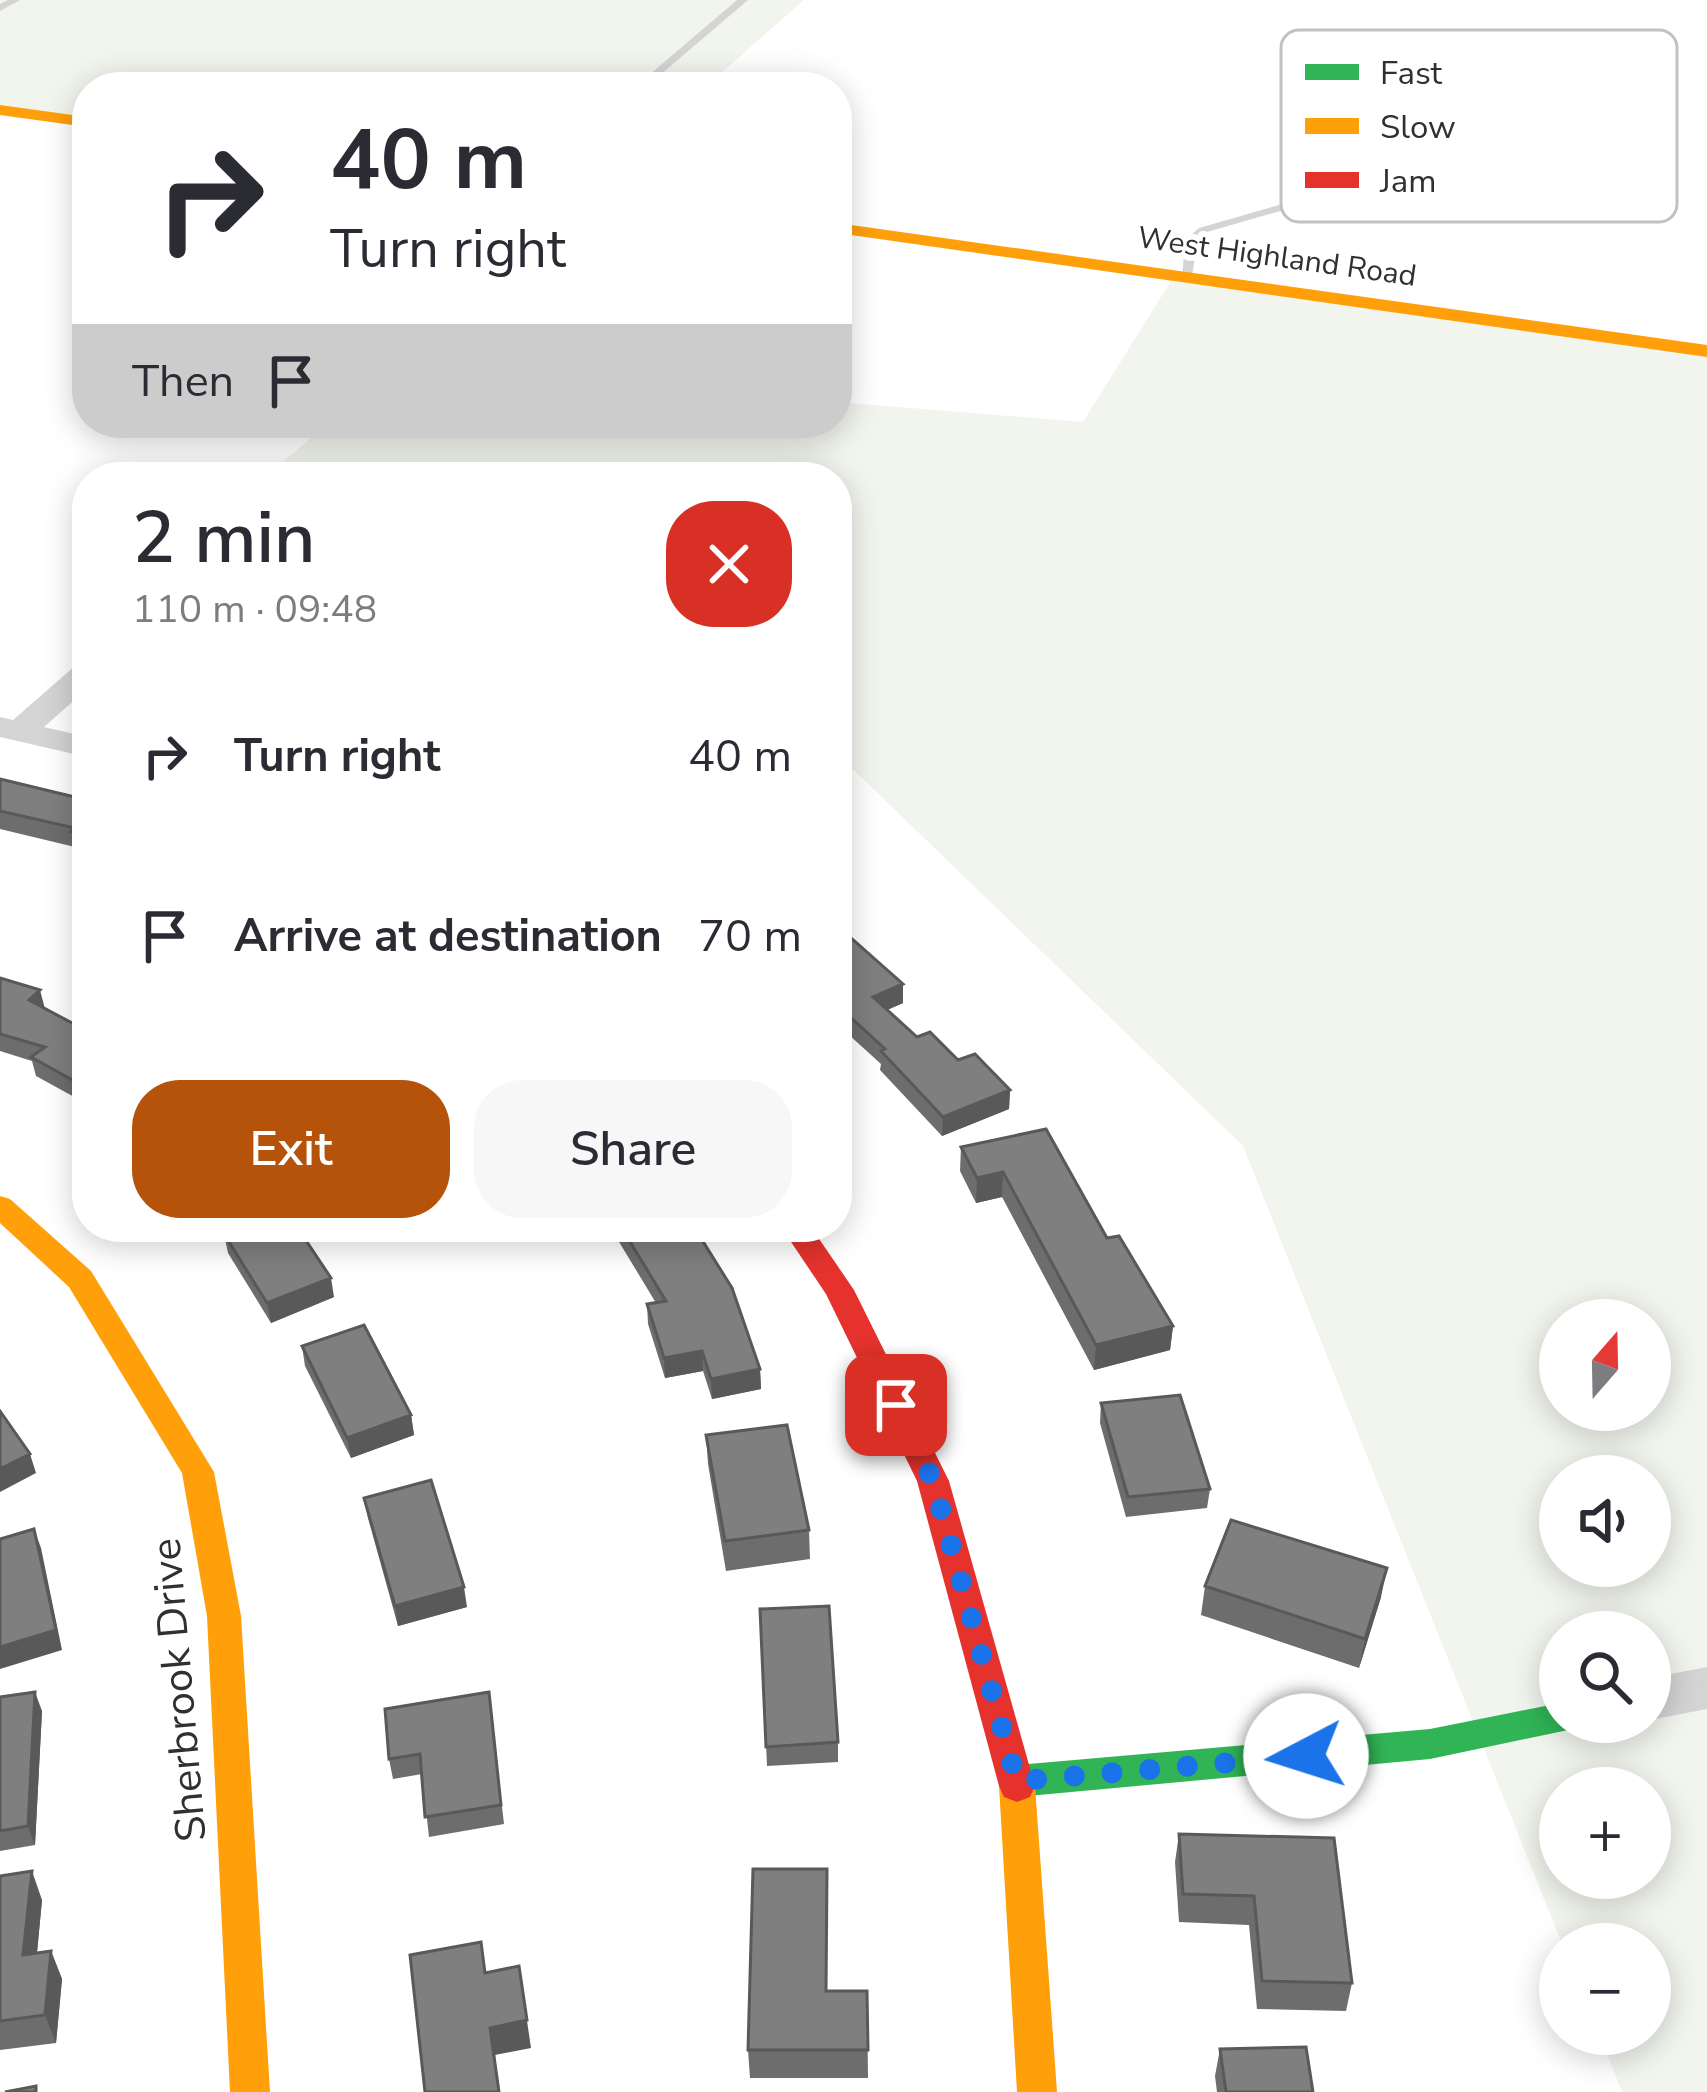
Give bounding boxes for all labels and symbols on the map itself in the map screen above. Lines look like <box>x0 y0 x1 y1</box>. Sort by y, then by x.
legend <box>1281 30 1677 222</box>
text: Fast <box>1380 51 1443 96</box>
text: Slow <box>1380 105 1456 150</box>
text: Jam <box>1379 159 1436 204</box>
street label: West Highland Road <box>1135 217 1419 297</box>
north arrow <box>1539 1299 1671 1431</box>
pin <box>845 1354 947 1456</box>
street label: Sherbrook Drive <box>137 1536 221 1844</box>
position arrow <box>1243 1693 1369 1819</box>

